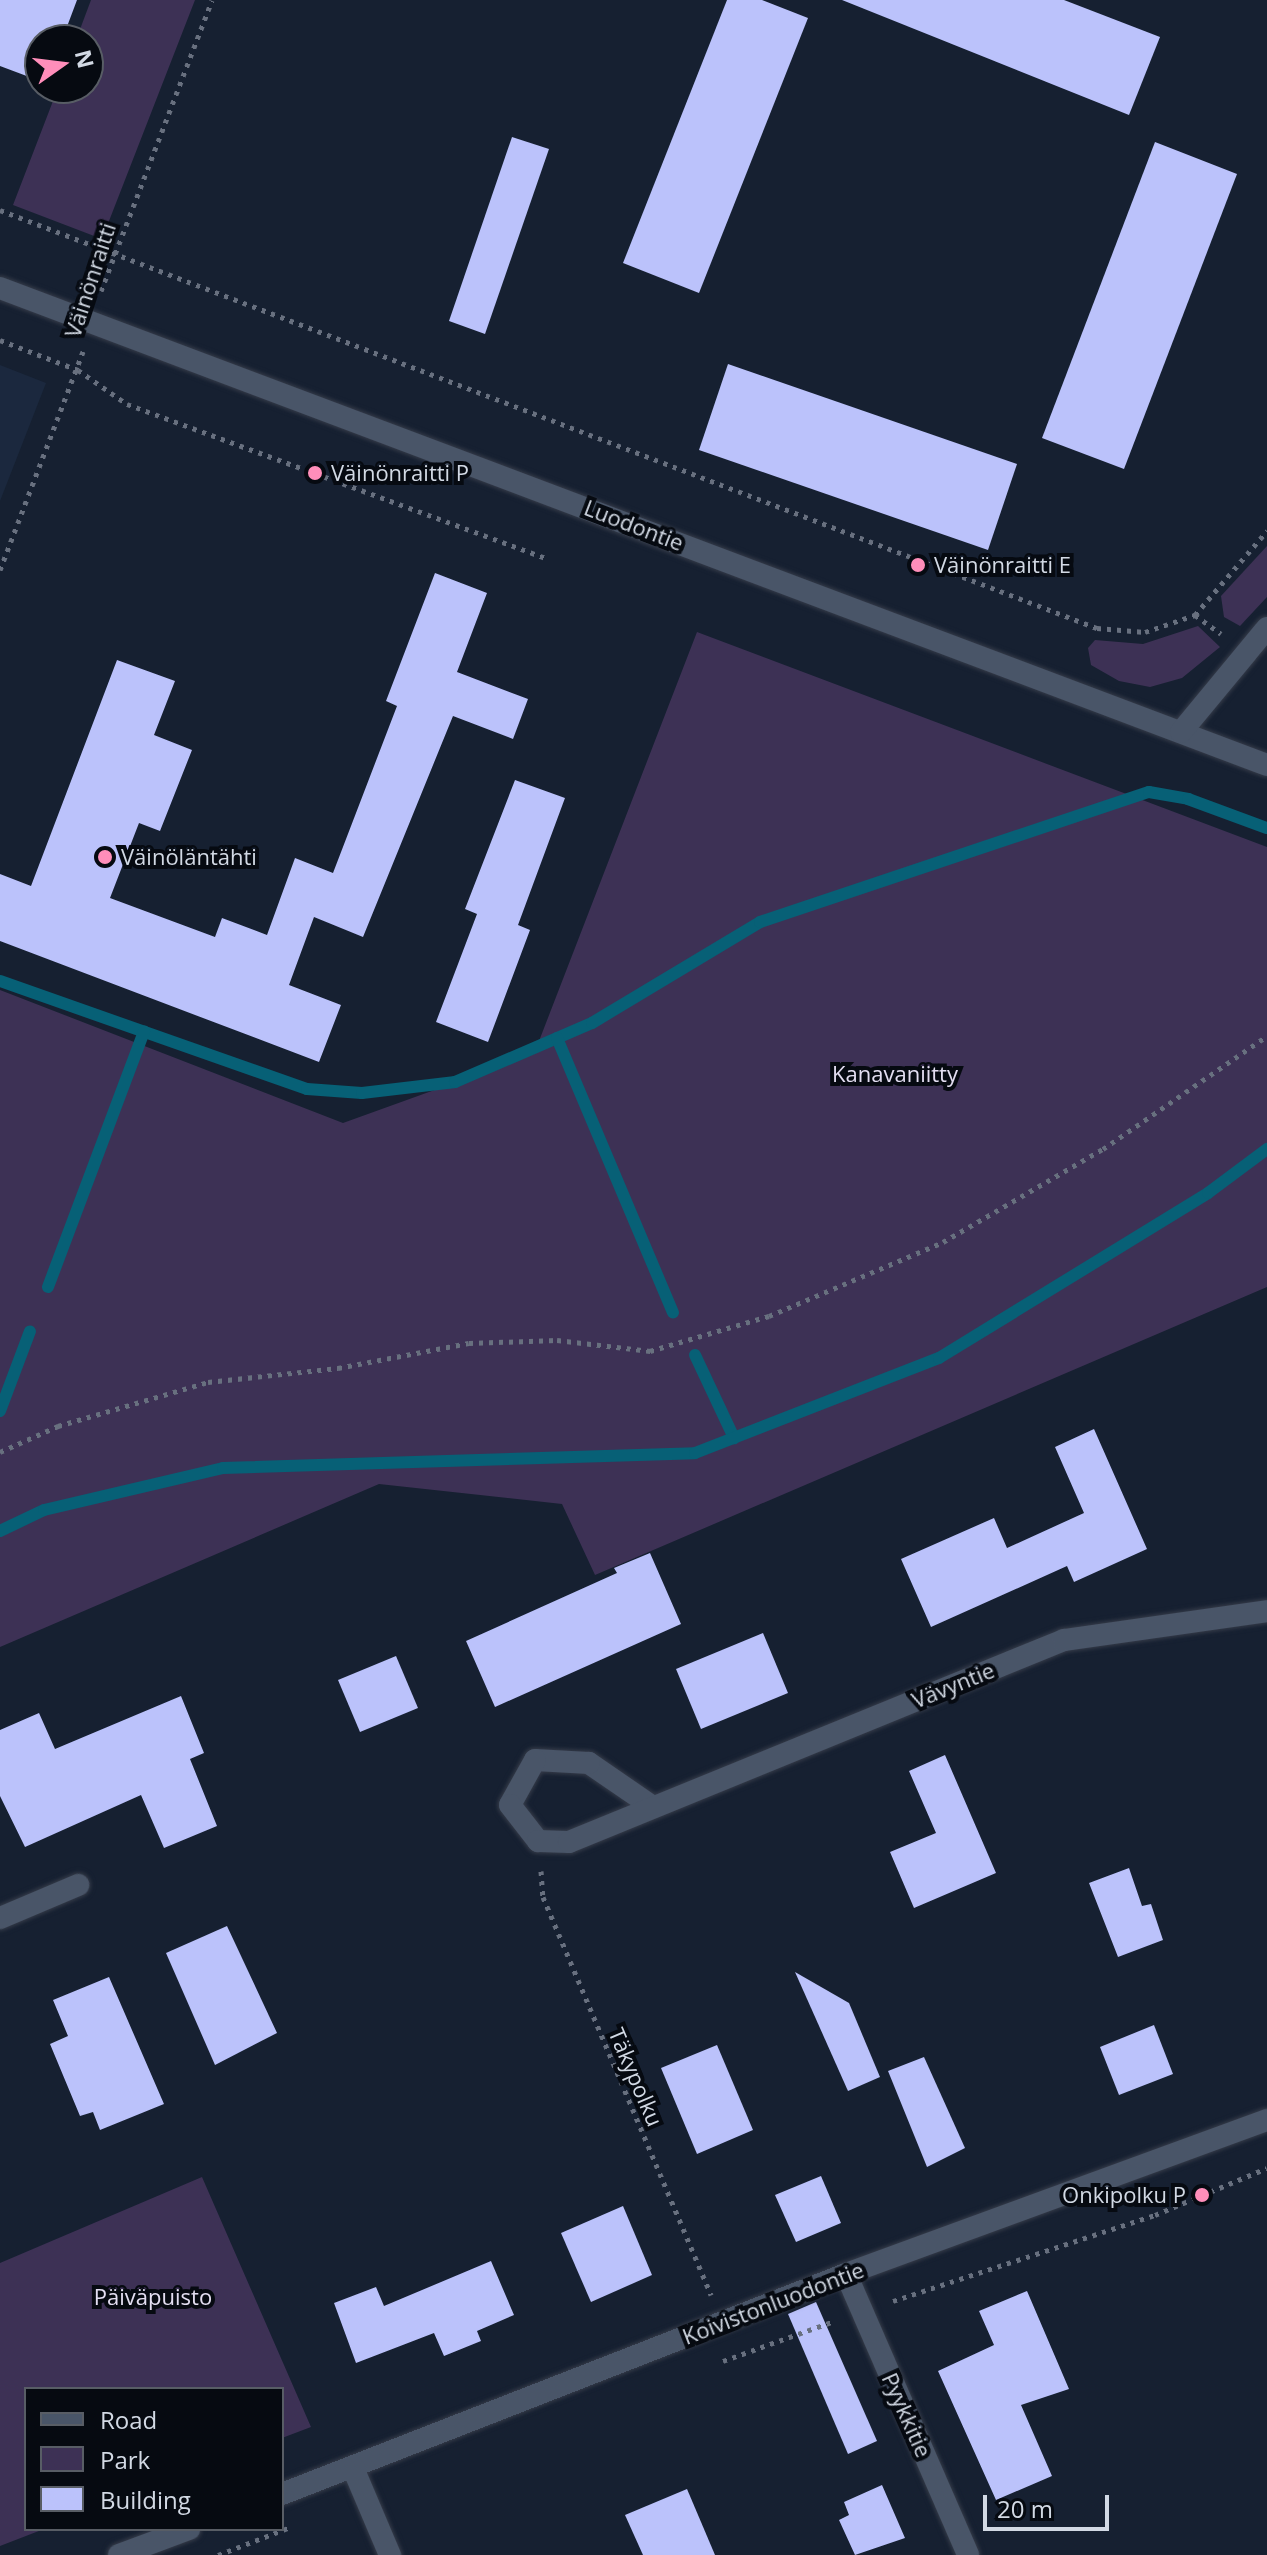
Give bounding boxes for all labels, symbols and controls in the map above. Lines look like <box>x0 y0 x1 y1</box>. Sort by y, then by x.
north arrow <box>24 24 104 104</box>
text: N <box>69 46 102 71</box>
street label: Väinönraitti <box>59 219 121 341</box>
place label: Väinönraitti P <box>331 460 469 486</box>
marker: Väinönraitti P <box>306 464 324 482</box>
street label: Luodontie <box>581 494 687 556</box>
place label: Väinönraitti E <box>934 552 1071 578</box>
marker: Väinönraitti E <box>909 556 927 574</box>
place label: Väinöläntähti <box>121 844 257 870</box>
marker: Väinöläntähti <box>96 848 114 866</box>
park label: Kanavaniitty <box>832 1061 958 1087</box>
street label: Vävyntie <box>908 1657 998 1713</box>
street label: Täkypolku <box>603 2024 669 2130</box>
place label: Onkipolku P <box>1062 2182 1186 2208</box>
marker: Onkipolku P <box>1193 2186 1211 2204</box>
street label: Koivistonluodontie <box>679 2256 867 2350</box>
park label: Päiväpuisto <box>94 2284 212 2310</box>
street label: Pyykkitie <box>877 2369 937 2461</box>
legend <box>24 2387 284 2531</box>
text: Road <box>100 2403 157 2436</box>
text: Park <box>100 2443 150 2476</box>
scale bar <box>987 2479 1113 2529</box>
text: Building <box>100 2483 191 2516</box>
text: 20 m <box>997 2492 1053 2525</box>

